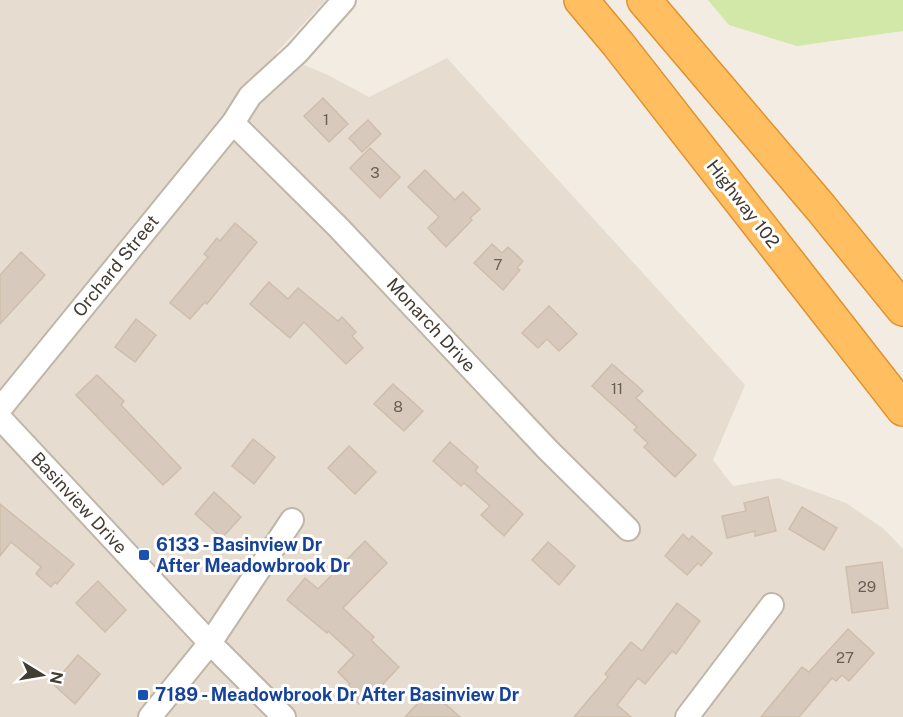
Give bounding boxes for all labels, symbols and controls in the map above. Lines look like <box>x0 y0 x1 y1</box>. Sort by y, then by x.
house number: 1 <box>323 111 329 128</box>
street label: Highway 102 <box>702 155 784 252</box>
house number: 3 <box>370 164 380 181</box>
street label: Orchard Street <box>68 211 163 321</box>
house number: 7 <box>493 256 503 273</box>
street label: Monarch Drive <box>383 273 480 376</box>
house number: 11 <box>611 380 623 397</box>
house number: 8 <box>393 398 403 415</box>
street label: Basinview Drive <box>27 448 132 558</box>
place label: 6133 - Basinview Dr After Meadowbrook Dr <box>156 534 351 576</box>
marker: 6133 - Basinview Dr After Meadowbrook Dr <box>137 548 151 562</box>
house number: 29 <box>858 578 876 595</box>
north arrow <box>12 645 72 705</box>
house number: 27 <box>836 649 854 666</box>
text: N <box>46 670 67 686</box>
place label: 7189 - Meadowbrook Dr After Basinview Dr <box>155 684 520 705</box>
marker: 7189 - Meadowbrook Dr After Basinview Dr <box>136 688 150 702</box>

